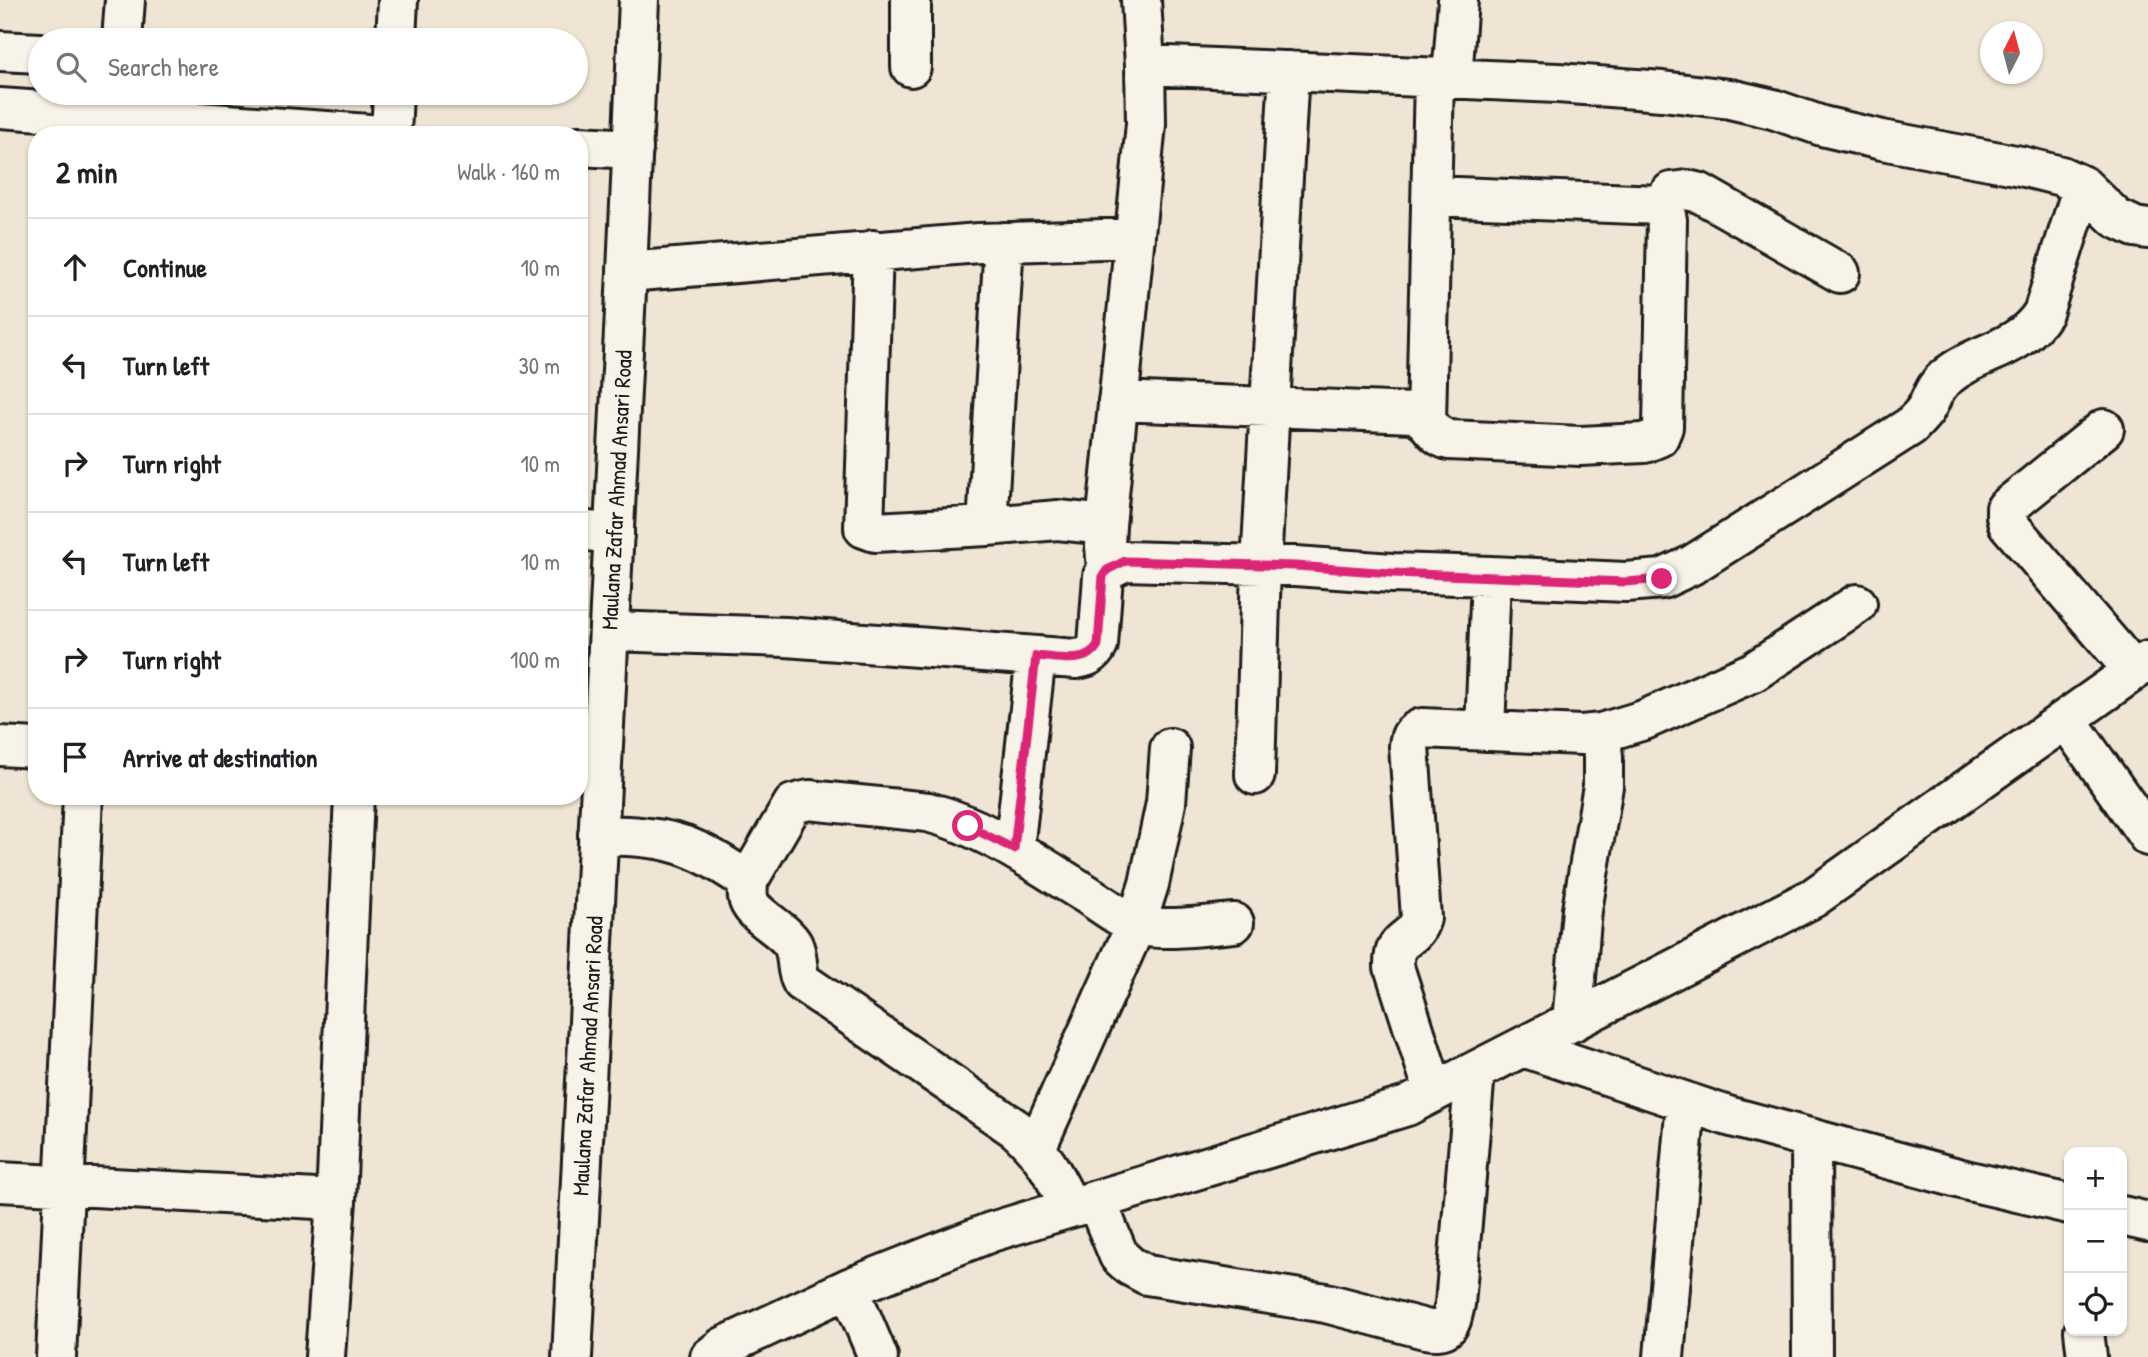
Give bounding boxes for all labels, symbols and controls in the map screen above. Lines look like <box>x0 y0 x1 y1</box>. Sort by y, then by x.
north arrow <box>1980 21 2043 84</box>
search box <box>28 28 588 105</box>
icon: search <box>52 48 90 86</box>
text: Search here <box>108 49 219 84</box>
text: 2 min <box>56 152 118 192</box>
text: Walk · 160 m <box>457 156 560 187</box>
icon: ahead <box>56 248 94 286</box>
text: Continue <box>123 250 207 285</box>
text: 10 m <box>520 252 560 283</box>
icon: left <box>56 346 94 384</box>
text: Turn left <box>123 348 209 383</box>
street label: Maulana Zafar Ahmad Ansari Road <box>593 349 639 631</box>
text: 30 m <box>518 350 560 381</box>
icon: right <box>56 444 94 482</box>
text: Turn right <box>123 446 221 481</box>
text: 10 m <box>520 448 560 479</box>
icon: left <box>56 542 94 580</box>
text: Turn left <box>123 544 209 579</box>
text: 10 m <box>520 546 560 577</box>
route end <box>1646 563 1677 594</box>
icon: right <box>56 640 94 678</box>
text: Turn right <box>123 642 221 677</box>
text: 100 m <box>510 644 560 675</box>
icon: arrive <box>56 738 94 776</box>
text: Arrive at destination <box>123 740 318 775</box>
route start <box>952 810 983 841</box>
street label: Maulana Zafar Ahmad Ansari Road <box>564 915 610 1197</box>
map controls <box>2064 1147 2127 1336</box>
button: + <box>2064 1147 2127 1210</box>
button: − <box>2064 1210 2127 1273</box>
button: locate <box>2064 1273 2127 1336</box>

